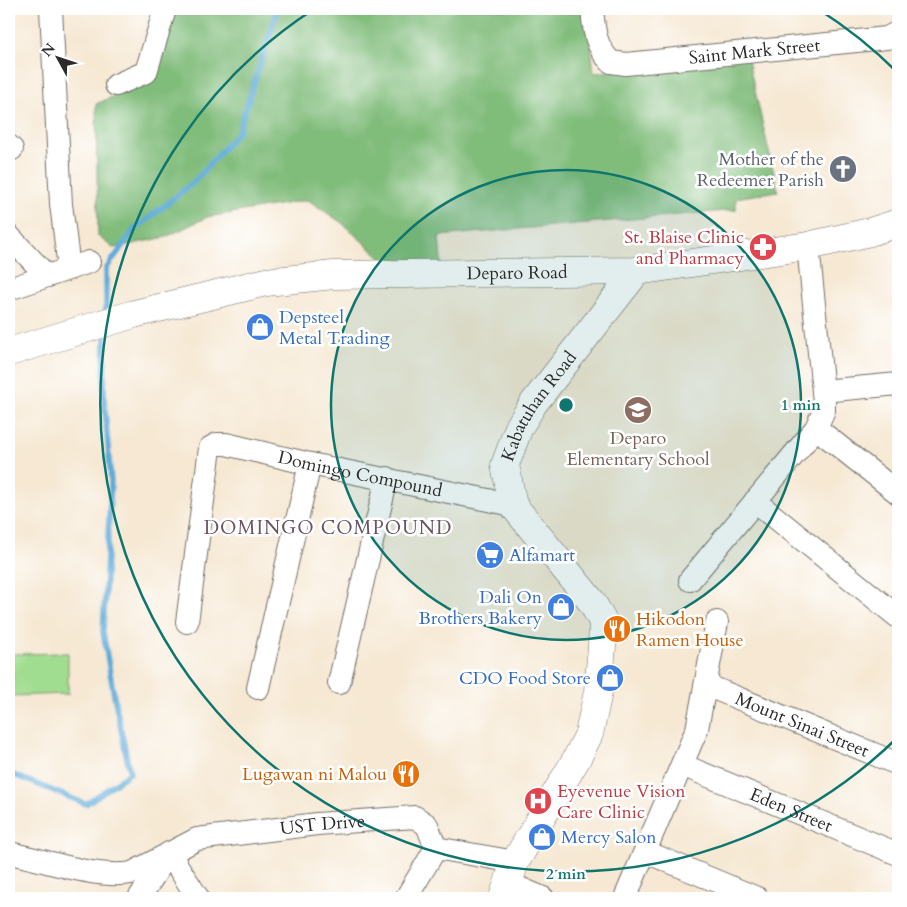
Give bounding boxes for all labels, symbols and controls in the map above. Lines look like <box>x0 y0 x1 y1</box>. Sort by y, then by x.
north arrow <box>32 32 82 82</box>
street label: Saint Mark Street <box>688 33 822 71</box>
text: N <box>37 39 60 61</box>
place label: Mother of the Redeemer Parish <box>697 147 824 193</box>
church icon: Mother of the Redeemer Parish <box>828 154 858 184</box>
place label: St. Blaise Clinic and Pharmacy <box>624 225 744 271</box>
pharmacy icon: St. Blaise Clinic and Pharmacy <box>748 232 778 262</box>
street label: Deparo Road <box>467 260 568 286</box>
place label: Depsteel Metal Trading <box>279 305 390 351</box>
shop icon: Depsteel Metal Trading <box>245 312 275 342</box>
street label: Kabatuhan Road <box>495 346 583 465</box>
school or university icon: Deparo Elementary School <box>623 395 653 425</box>
text: 1 min <box>781 395 821 415</box>
centre of rings <box>557 396 575 414</box>
place label: Deparo Elementary School <box>566 426 710 472</box>
street label: Domingo Compound <box>275 445 445 503</box>
district label: DOMINGO COMPOUND <box>204 515 452 541</box>
supermarket icon: Alfamart <box>475 540 505 570</box>
place label: Alfamart <box>509 543 575 568</box>
place label: Dali On Brothers Bakery <box>418 585 543 631</box>
shop icon: Dali On Brothers Bakery <box>546 592 576 622</box>
place label: Hikodon Ramen House <box>636 607 744 653</box>
restaurant icon: Hikodon Ramen House <box>602 614 632 644</box>
shop icon: CDO Food Store <box>595 663 625 693</box>
place label: CDO Food Store <box>459 666 591 691</box>
street label: Mount Sinai Street <box>731 686 873 764</box>
restaurant icon: Lugawan ni Malou <box>391 759 421 789</box>
place label: Lugawan ni Malou <box>242 762 387 787</box>
place label: Eyevenue Vision Care Clinic <box>557 779 686 825</box>
street label: Eden Street <box>746 782 836 839</box>
hospital icon: Eyevenue Vision Care Clinic <box>523 786 553 816</box>
street label: UST Drive <box>279 809 366 842</box>
shop icon: Mercy Salon <box>527 822 557 852</box>
place label: Mercy Salon <box>561 825 657 850</box>
text: 2 min <box>546 864 586 884</box>

